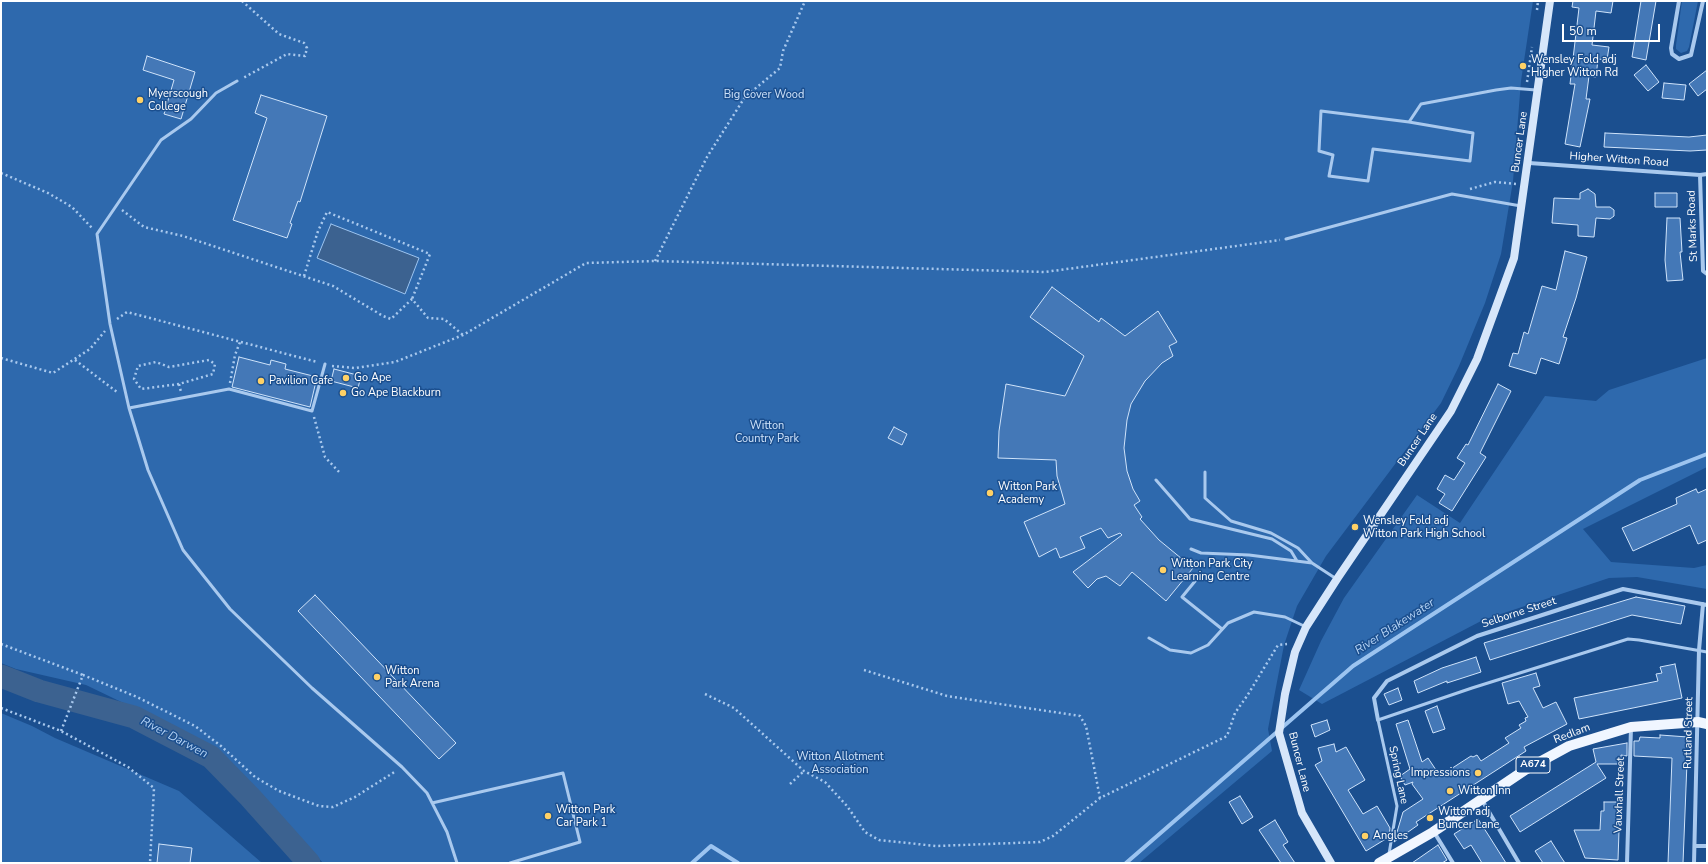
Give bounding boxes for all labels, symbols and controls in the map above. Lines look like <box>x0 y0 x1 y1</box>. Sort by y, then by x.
scale bar <box>1564 16 1662 42</box>
text: 50 m <box>1569 23 1597 39</box>
place label: Wensley Fold adj Higher Witton Rd <box>1531 53 1618 79</box>
marker: Wensley Fold adj Higher Witton Rd <box>1518 61 1528 71</box>
place label: Myerscough College <box>148 87 208 113</box>
park label: Big Cover Wood <box>724 88 804 102</box>
marker: Myerscough College <box>135 95 145 105</box>
street label: Buncer Lane <box>1509 111 1531 173</box>
street label: Higher Witton Road <box>1569 150 1669 170</box>
street label: St Marks Road <box>1685 190 1701 262</box>
place label: Go Ape <box>354 371 391 385</box>
marker: Go Ape <box>341 373 351 383</box>
place label: Pavilion Cafe <box>269 374 333 388</box>
marker: Pavilion Cafe <box>256 376 266 386</box>
place label: Go Ape Blackburn <box>351 386 441 400</box>
marker: Go Ape Blackburn <box>338 388 348 398</box>
street label: Buncer Lane <box>1395 411 1441 469</box>
park label: Witton Country Park <box>735 419 799 445</box>
place label: Witton Park Academy <box>998 480 1057 506</box>
marker: Witton Park Academy <box>985 488 995 498</box>
place label: Wensley Fold adj Witton Park High School <box>1363 514 1485 540</box>
marker: Wensley Fold adj Witton Park High School <box>1350 522 1360 532</box>
place label: Witton Park City Learning Centre <box>1171 557 1253 583</box>
marker: Witton Park City Learning Centre <box>1158 565 1168 575</box>
street label: Selborne Street <box>1480 595 1558 631</box>
water label: River Blakewater <box>1353 596 1437 658</box>
place label: Witton Park Arena <box>385 664 440 690</box>
marker: Witton Park Arena <box>372 672 382 682</box>
street label: Rutland Street <box>1682 697 1696 769</box>
water label: River Darwen <box>138 714 210 762</box>
street label: Redlam <box>1552 721 1592 747</box>
street label: Buncer Lane <box>1285 731 1313 793</box>
street label: Spring Lane <box>1385 745 1411 805</box>
park label: Witton Allotment Association <box>796 750 884 776</box>
road number: A674 <box>1516 757 1550 773</box>
street label: Vauxhall Street <box>1612 757 1628 833</box>
place label: Impressions <box>1411 766 1470 780</box>
marker: Impressions <box>1473 768 1483 778</box>
place label: Witton Inn <box>1458 784 1511 798</box>
marker: Witton Inn <box>1445 786 1455 796</box>
place label: Witton Park Car Park 1 <box>556 803 615 829</box>
place label: Witton adj Buncer Lane <box>1438 805 1499 831</box>
marker: Witton Park Car Park 1 <box>543 811 553 821</box>
marker: Witton adj Buncer Lane <box>1425 813 1435 823</box>
place label: Angles <box>1373 829 1408 843</box>
marker: Angles <box>1360 831 1370 841</box>

